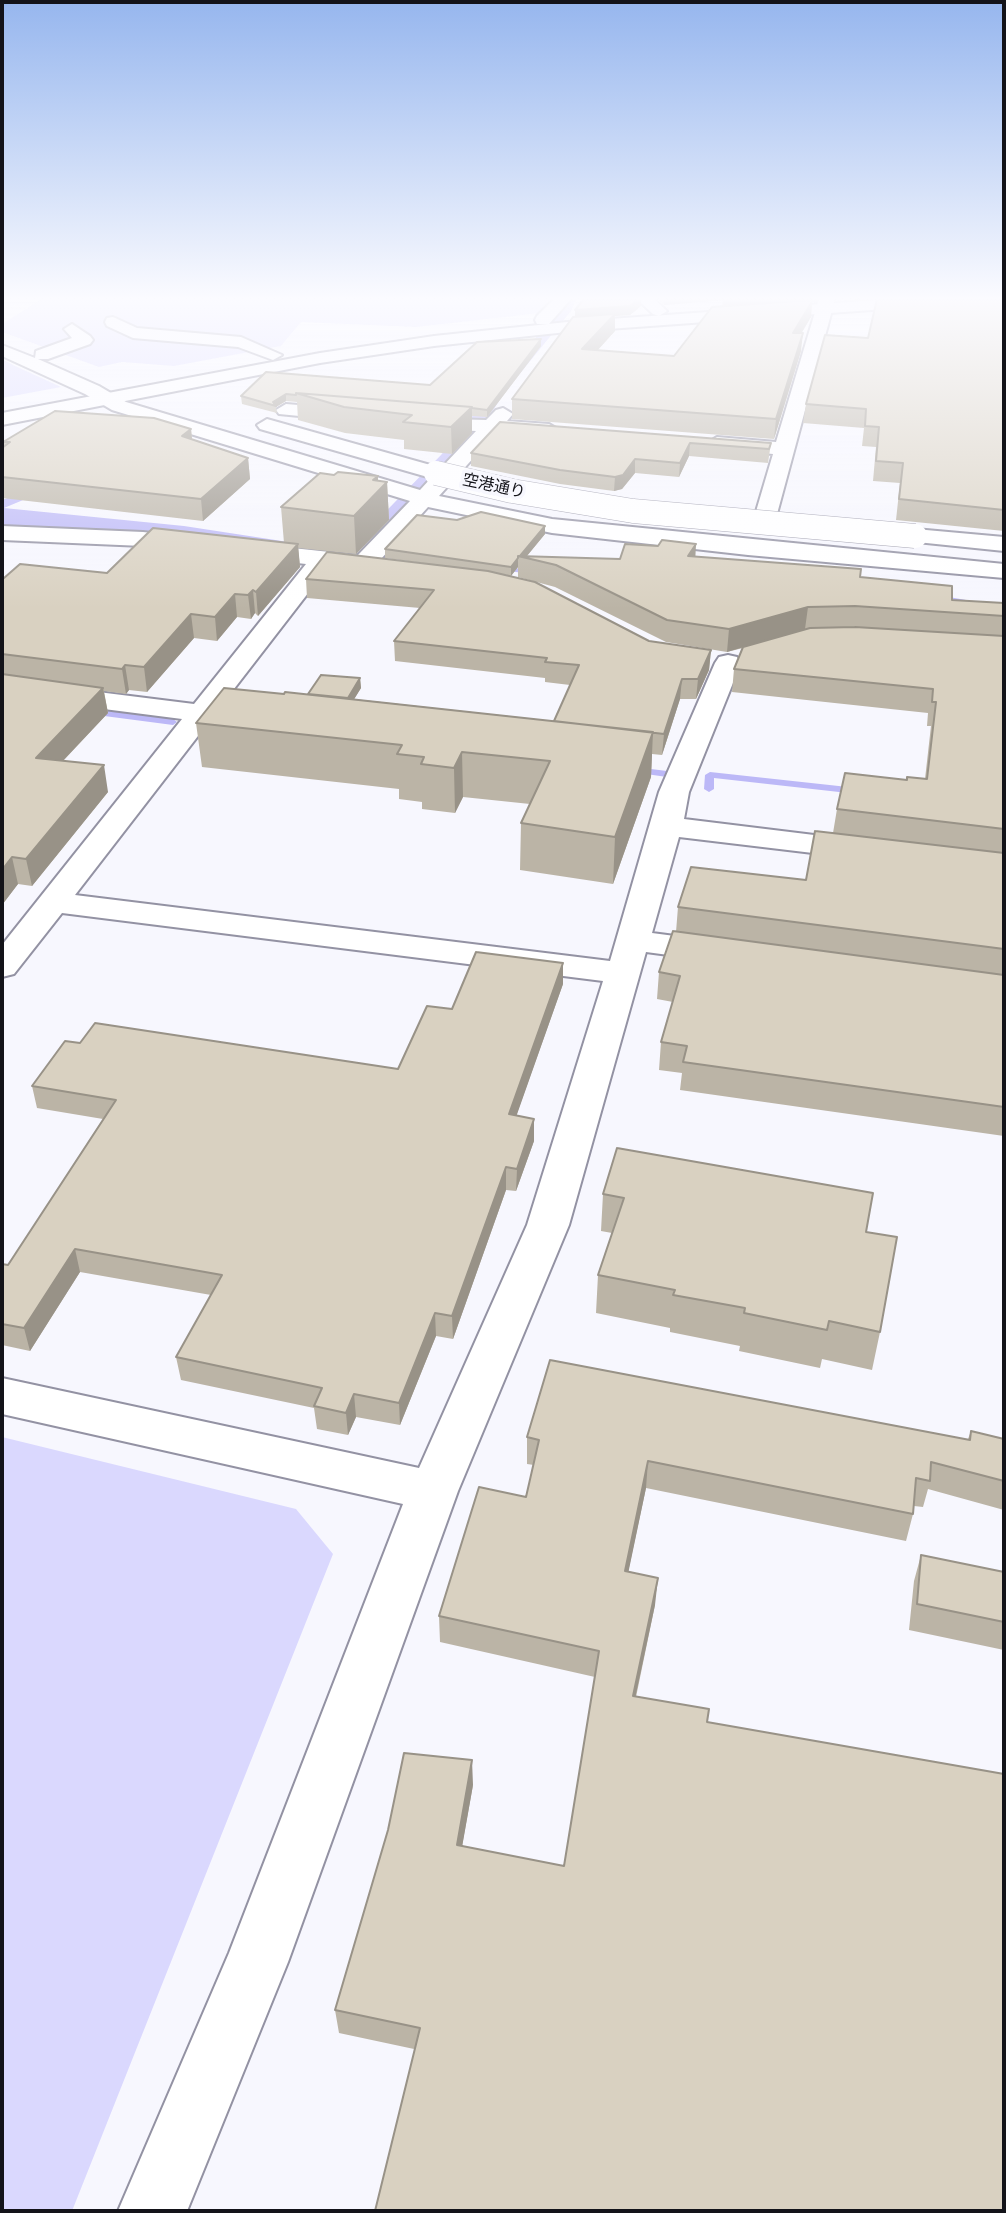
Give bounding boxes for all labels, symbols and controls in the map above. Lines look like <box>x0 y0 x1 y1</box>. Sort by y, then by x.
street label: 空港通り <box>461 470 527 502</box>

